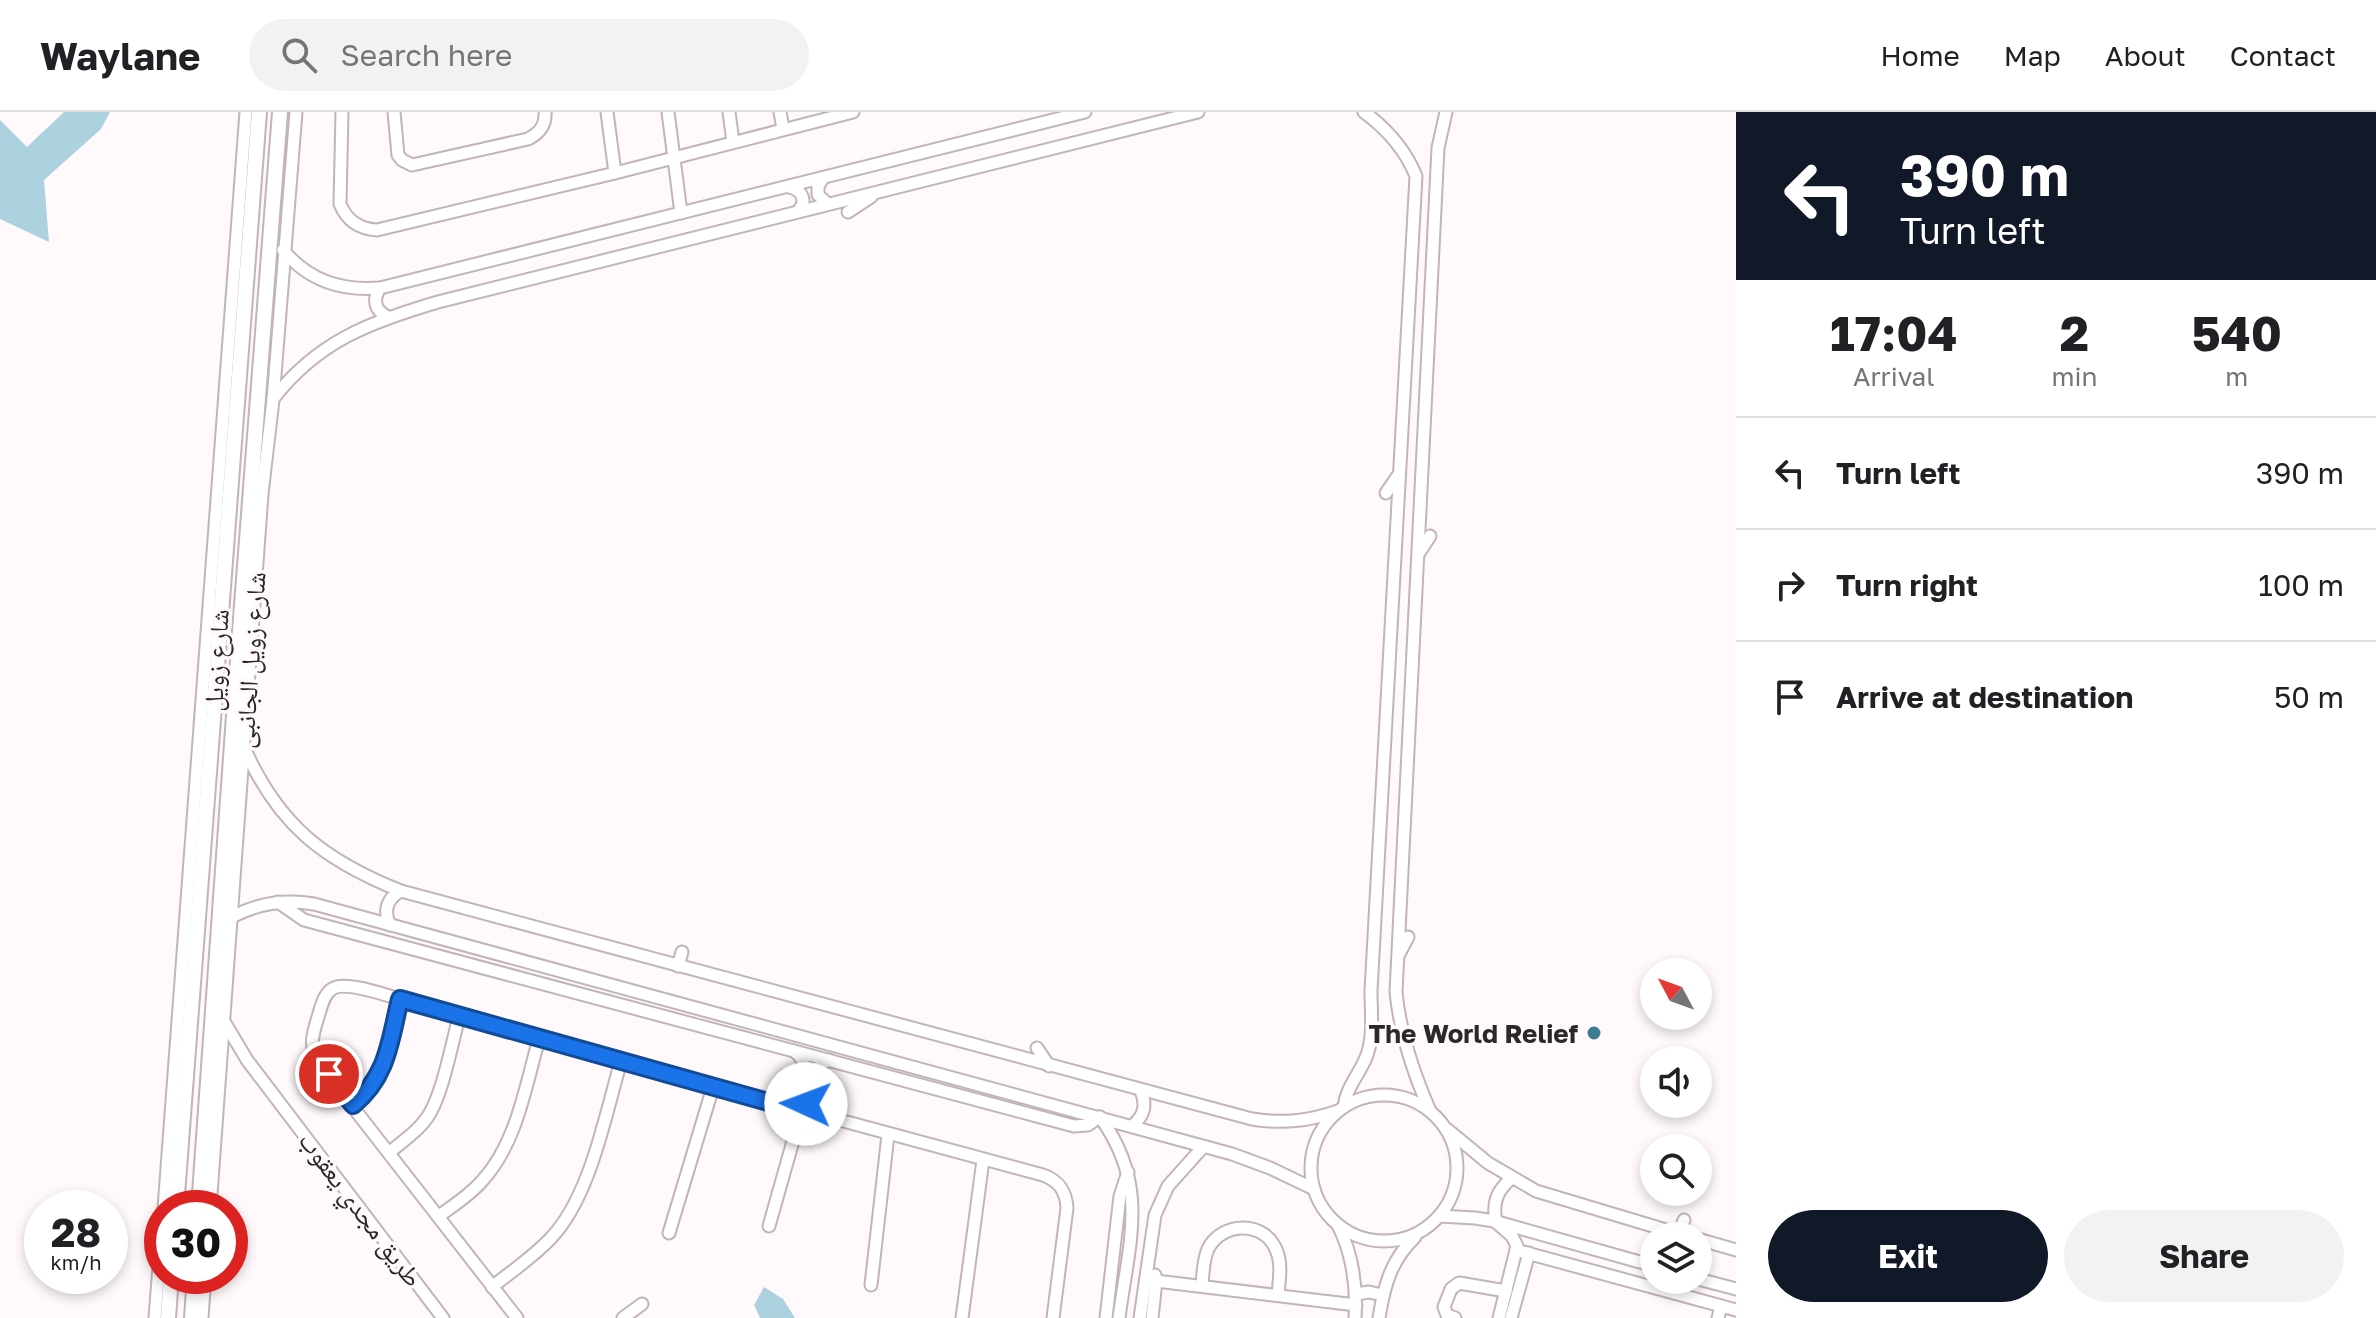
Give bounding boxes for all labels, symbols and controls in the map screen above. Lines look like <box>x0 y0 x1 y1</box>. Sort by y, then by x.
search box <box>249 19 809 91</box>
text: Waylane <box>40 33 201 78</box>
icon: search <box>277 33 321 77</box>
text: Search here <box>341 37 512 73</box>
text: Home <box>1881 39 1960 72</box>
text: Map <box>2004 39 2061 72</box>
text: About <box>2105 39 2186 72</box>
text: Contact <box>2230 39 2336 72</box>
text: 390 m <box>1900 141 2069 208</box>
icon: left <box>1768 144 1872 248</box>
text: Turn left <box>1900 209 2046 252</box>
text: 17:04 <box>1830 304 1957 362</box>
text: 2 <box>2060 304 2089 362</box>
text: 540 <box>2191 304 2282 362</box>
text: Arrival <box>1853 361 1934 392</box>
text: min <box>2051 361 2097 392</box>
text: m <box>2225 361 2248 392</box>
icon: left <box>1768 451 1812 495</box>
text: Turn left <box>1836 455 1961 491</box>
text: 390 m <box>2256 455 2344 491</box>
icon: right <box>1768 563 1812 607</box>
text: Turn right <box>1836 567 1978 603</box>
text: 100 m <box>2258 567 2344 603</box>
street label: شارع زويل الجانبى <box>228 571 273 749</box>
street label: شارع زويل <box>197 608 236 712</box>
icon: arrive <box>1768 675 1812 719</box>
text: Arrive at destination <box>1836 679 2133 715</box>
text: 50 m <box>2274 679 2344 715</box>
north arrow <box>1640 958 1712 1030</box>
map controls <box>1640 958 1712 1294</box>
place label: The World Relief <box>1368 1018 1578 1049</box>
marker: The World Relief <box>1585 1024 1603 1042</box>
pin <box>295 1040 363 1108</box>
button: sound <box>1640 1046 1712 1118</box>
icon: arrive <box>307 1052 351 1096</box>
position arrow <box>764 1062 848 1146</box>
street label: طريق مجدي يعقوب <box>288 1125 429 1296</box>
button: search <box>1640 1134 1712 1206</box>
speed limit sign: 30 <box>144 1190 248 1294</box>
text: 28 <box>51 1208 101 1256</box>
button: Exit <box>1768 1210 2048 1302</box>
button: Share <box>2064 1210 2344 1302</box>
button: layers <box>1640 1222 1712 1294</box>
text: km/h <box>51 1250 101 1274</box>

